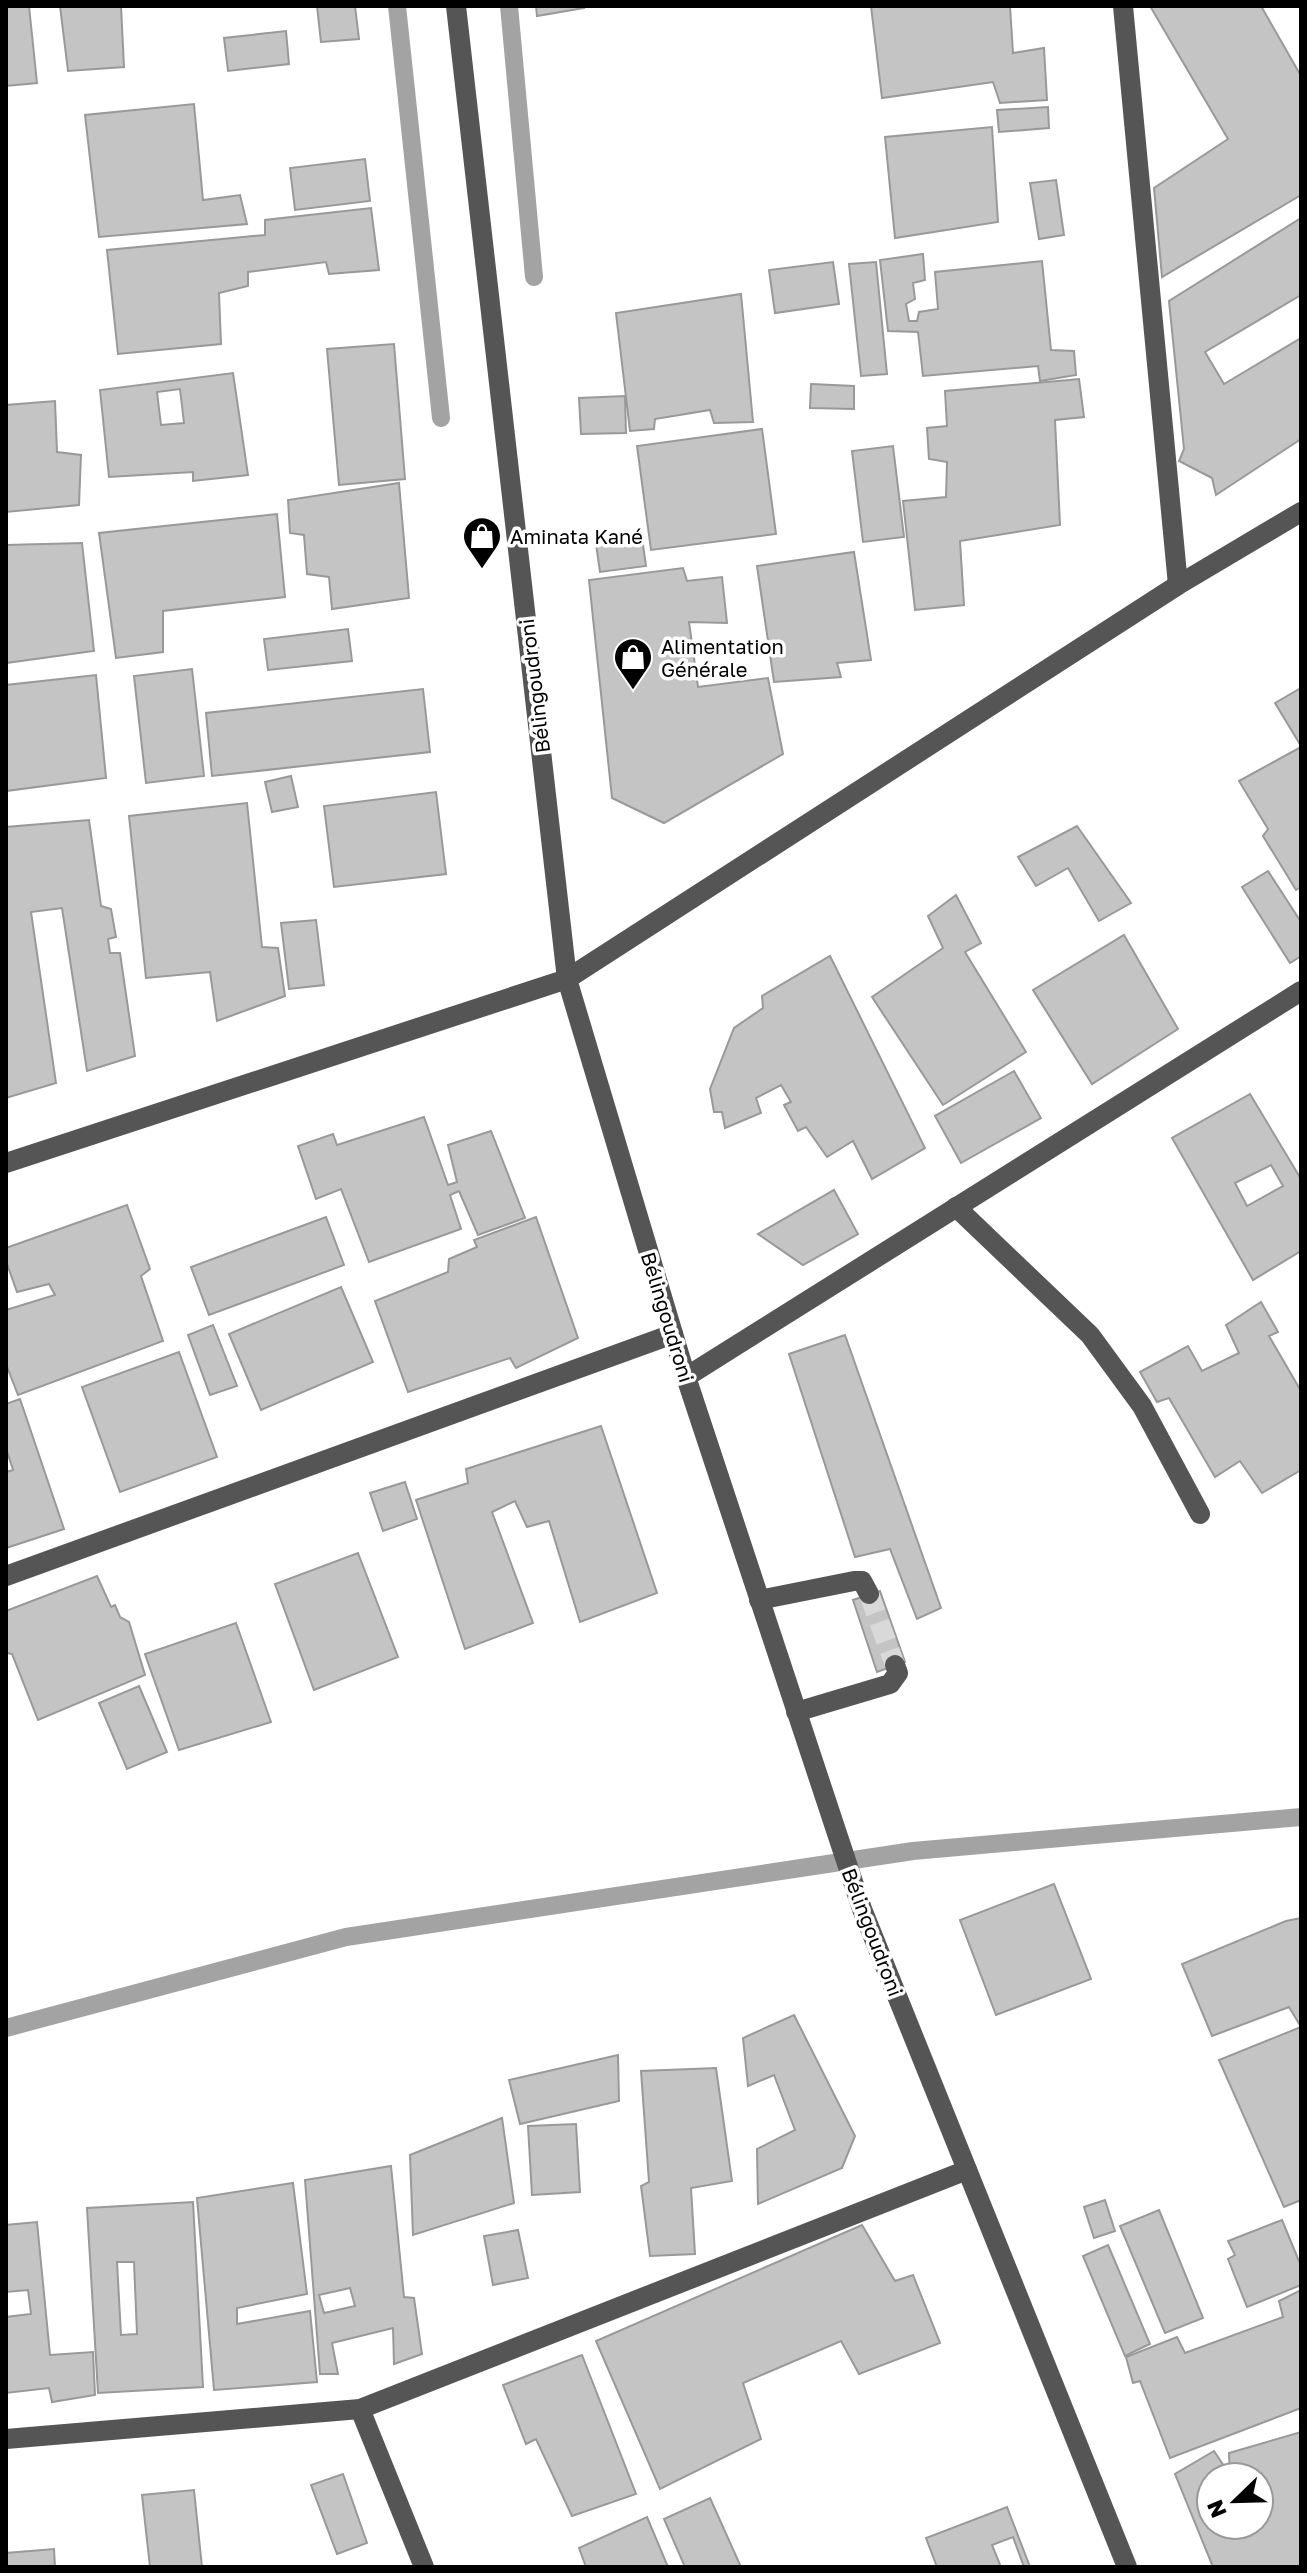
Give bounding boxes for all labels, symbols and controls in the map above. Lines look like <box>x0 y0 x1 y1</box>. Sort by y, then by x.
shop icon: Aminata Kané <box>461 515 503 570</box>
place label: Aminata Kané <box>510 524 643 548</box>
street label: Bélingoudroni <box>514 618 554 754</box>
place label: Alimentation Générale <box>661 634 784 681</box>
shop icon: Alimentation Générale <box>612 636 654 691</box>
street label: Bélingoudroni <box>637 1249 699 1385</box>
street label: Bélingoudroni <box>838 1865 908 1999</box>
north arrow <box>1195 2461 1275 2541</box>
text: N <box>1200 2496 1232 2522</box>

